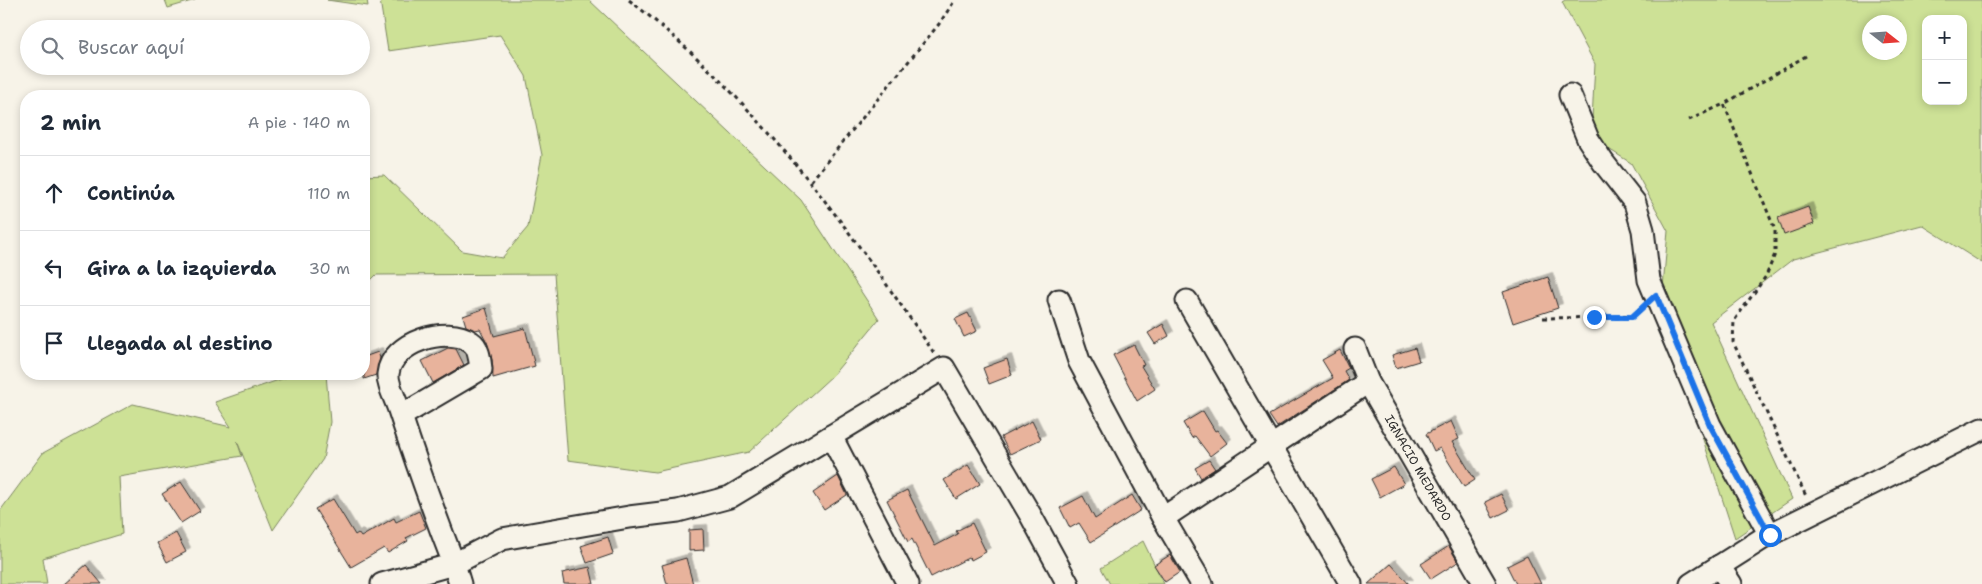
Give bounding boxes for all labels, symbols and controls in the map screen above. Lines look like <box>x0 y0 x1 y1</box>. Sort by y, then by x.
north arrow <box>1862 15 1907 60</box>
map controls <box>1922 15 1967 105</box>
button: + <box>1922 15 1967 60</box>
search box <box>20 20 370 75</box>
icon: search <box>38 34 66 62</box>
text: Buscar aquí <box>78 35 184 60</box>
button: − <box>1922 60 1967 105</box>
text: 2 min <box>40 109 101 137</box>
text: A pie · 140 m <box>248 112 350 133</box>
icon: ahead <box>40 179 68 207</box>
text: Continúa <box>87 181 175 206</box>
text: 110 m <box>307 183 350 204</box>
icon: left <box>40 254 68 282</box>
text: Gira a la izquierda <box>87 256 276 281</box>
text: 30 m <box>309 258 350 279</box>
route end <box>1583 306 1606 329</box>
icon: arrive <box>40 329 68 357</box>
text: Llegada al destino <box>87 331 273 356</box>
street label: IGNACIO MEDARDO <box>1381 412 1455 524</box>
route start <box>1759 524 1782 547</box>

